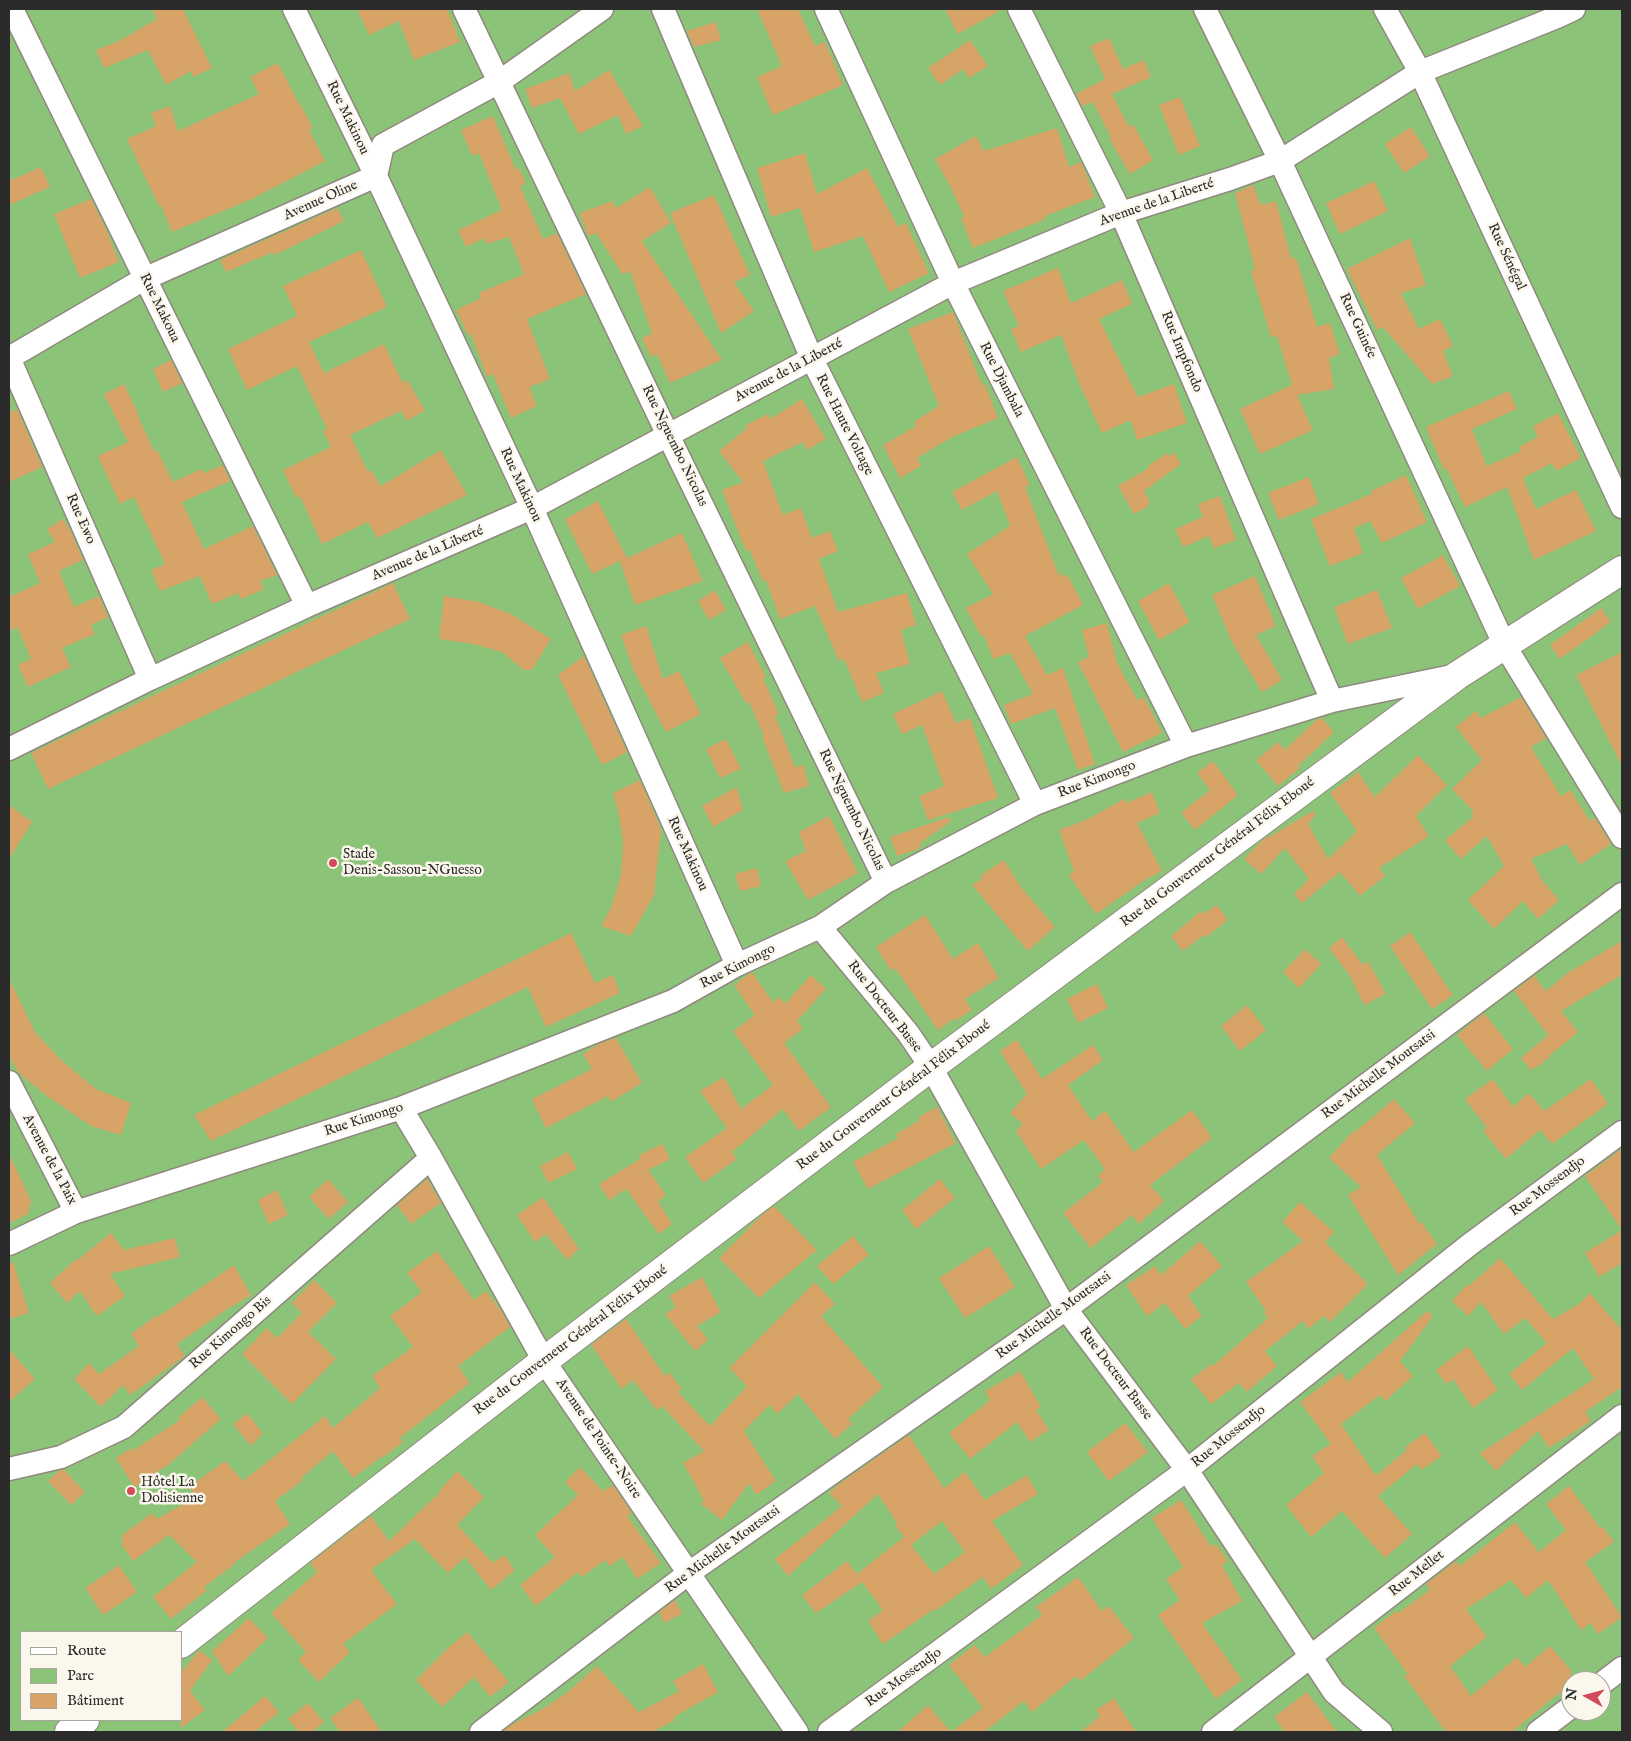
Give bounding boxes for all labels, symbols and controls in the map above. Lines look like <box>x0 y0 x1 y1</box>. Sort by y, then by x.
street label: Rue Makinou <box>322 78 372 158</box>
street label: Avenue de la Liberté <box>1098 176 1216 230</box>
street label: Avenue Oline <box>282 177 360 225</box>
street label: Rue Sénégal <box>1483 221 1529 293</box>
street label: Rue Makoua <box>135 271 183 345</box>
street label: Rue Guinée <box>1335 291 1379 361</box>
street label: Rue Impfondo <box>1156 309 1206 395</box>
street label: Avenue de la Liberté <box>732 335 846 407</box>
street label: Rue Djambala <box>975 340 1027 420</box>
street label: Rue Haute Voltage <box>811 371 877 479</box>
street label: Rue Nguembo Nicolas <box>637 382 711 510</box>
street label: Rue Makinou <box>495 445 545 525</box>
street label: Rue Ewo <box>61 491 99 547</box>
street label: Avenue de la Liberté <box>370 523 486 585</box>
street label: Rue Nguembo Nicolas <box>814 746 888 874</box>
street label: Rue Kimongo <box>1056 757 1138 803</box>
street label: Rue du Gouverneur Général Félix Eboué <box>1118 775 1318 931</box>
street label: Rue Makinou <box>663 814 711 894</box>
place label: Stade Denis-Sassou-NGuesso <box>343 847 482 880</box>
marker: Stade Denis-Sassou-NGuesso <box>327 857 339 869</box>
street label: Rue Kimongo <box>698 941 778 993</box>
street label: Rue Docteur Busse <box>843 958 925 1056</box>
street label: Rue du Gouverneur Général Félix Eboué <box>794 1018 994 1174</box>
street label: Rue Michelle Moutsatsi <box>1319 1027 1439 1123</box>
street label: Rue Kimongo <box>322 1099 406 1141</box>
street label: Avenue de la Paix <box>18 1112 80 1208</box>
street label: Rue Mossendjo <box>1507 1153 1589 1221</box>
street label: Rue du Gouverneur Général Félix Eboué <box>471 1263 671 1419</box>
street label: Rue Michelle Moutsatsi <box>993 1269 1115 1363</box>
street label: Rue Kimongo Bis <box>187 1293 275 1373</box>
street label: Rue Docteur Busse <box>1075 1324 1155 1424</box>
street label: Avenue de Pointe-Noire <box>551 1376 645 1502</box>
street label: Rue Mossendjo <box>1189 1402 1269 1472</box>
place label: Hôtel La Dolisienne <box>141 1475 204 1508</box>
marker: Hôtel La Dolisienne <box>125 1485 137 1497</box>
street label: Rue Michelle Moutsatsi <box>662 1503 784 1597</box>
street label: Rue Mellet <box>1386 1547 1448 1601</box>
legend <box>20 1631 182 1721</box>
text: Route <box>67 1641 106 1660</box>
street label: Rue Mossendjo <box>863 1645 945 1711</box>
text: Parc <box>67 1666 94 1685</box>
north arrow <box>1561 1671 1611 1721</box>
text: N <box>1562 1687 1582 1701</box>
text: Bâtiment <box>67 1691 124 1710</box>

